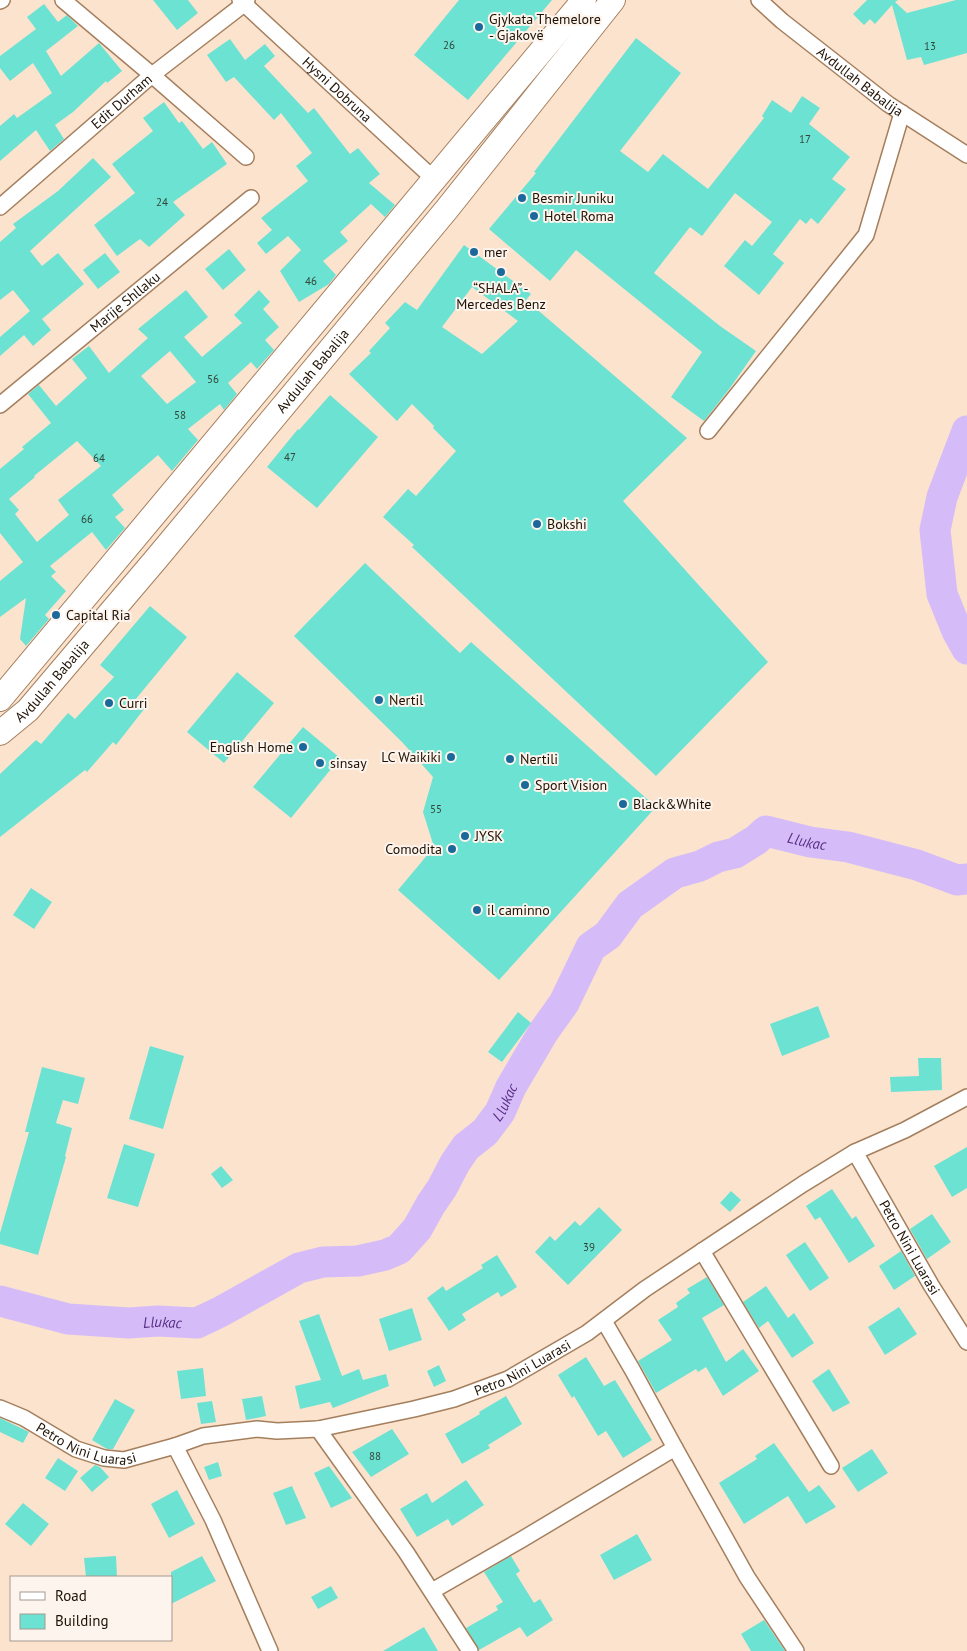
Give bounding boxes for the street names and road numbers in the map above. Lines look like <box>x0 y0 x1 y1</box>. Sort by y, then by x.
street label: Avdullah Babalija <box>813 43 907 120</box>
street label: Hysni Dobruna <box>298 53 376 126</box>
street label: Edit Durham <box>87 70 156 133</box>
street label: Marije Shllaku <box>86 268 164 336</box>
street label: Avdullah Babalija <box>272 325 353 417</box>
street label: Avdullah Babalija <box>11 636 93 726</box>
street label: Petro Nini Luarasi <box>875 1197 944 1298</box>
street label: Petro Nini Luarasi <box>472 1335 574 1400</box>
street label: Petro Nini Luarasi <box>33 1418 138 1469</box>

